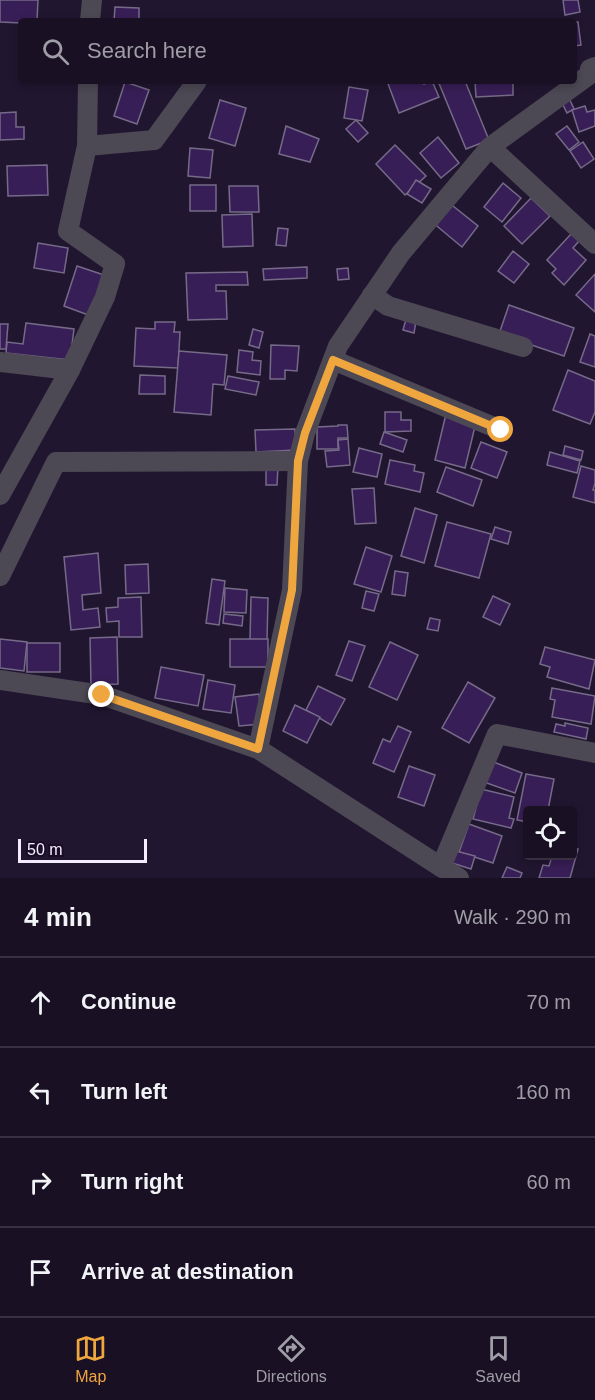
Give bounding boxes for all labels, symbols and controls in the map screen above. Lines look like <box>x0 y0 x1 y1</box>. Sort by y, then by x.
search box <box>18 18 577 84</box>
icon: search <box>39 35 72 68</box>
text: Search here <box>87 38 207 63</box>
route start <box>487 416 513 442</box>
route end <box>88 681 114 707</box>
map controls <box>523 806 577 860</box>
button: locate <box>523 806 577 860</box>
scale bar <box>18 836 147 864</box>
text: 50 m <box>27 841 63 858</box>
text: 4 min <box>24 902 92 932</box>
text: Walk · 290 m <box>454 906 571 928</box>
icon: ahead <box>24 986 57 1019</box>
text: Continue <box>81 989 176 1014</box>
text: 70 m <box>527 991 571 1013</box>
icon: left <box>24 1076 57 1109</box>
text: Turn left <box>81 1079 167 1104</box>
text: 160 m <box>515 1081 571 1103</box>
icon: right <box>24 1166 57 1199</box>
text: Turn right <box>81 1169 183 1194</box>
text: 60 m <box>527 1171 571 1193</box>
icon: arrive <box>24 1256 57 1289</box>
text: Arrive at destination <box>81 1259 294 1284</box>
tab: Map <box>74 1332 107 1386</box>
tab: Directions <box>256 1332 327 1386</box>
tab: Saved <box>475 1332 521 1386</box>

